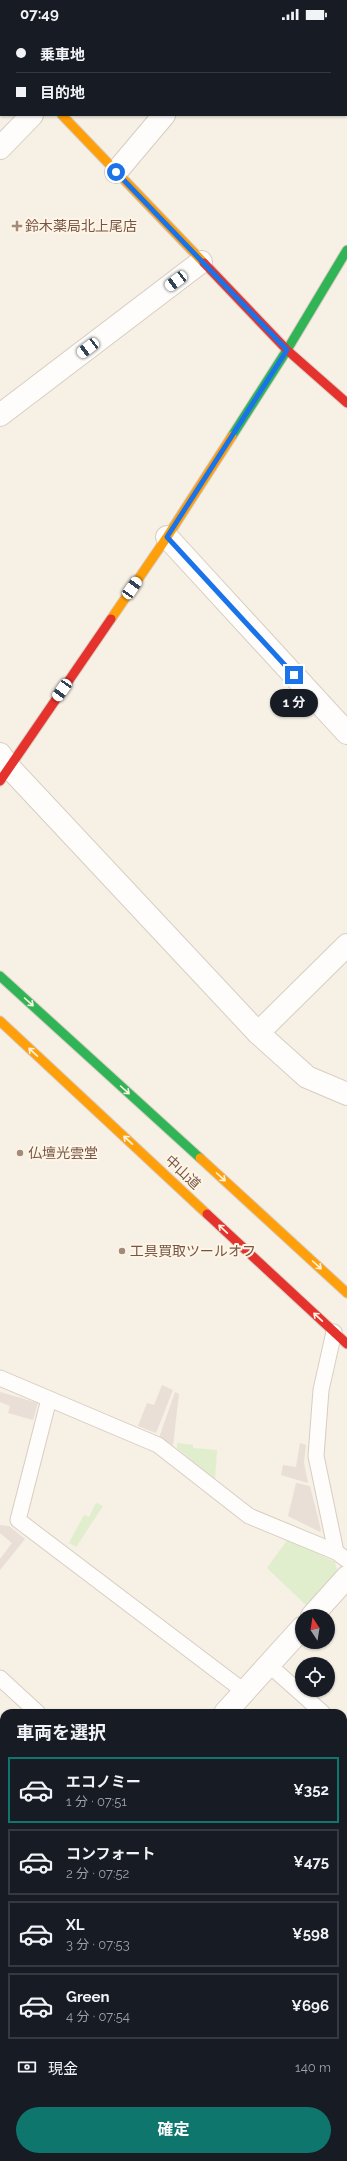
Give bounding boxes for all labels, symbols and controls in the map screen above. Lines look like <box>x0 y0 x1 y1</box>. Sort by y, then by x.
text: 07:49 <box>20 5 59 23</box>
text: 乗車地 <box>40 46 85 64</box>
text: 目的地 <box>40 84 85 102</box>
route start <box>107 163 125 181</box>
place label: 鈴木薬局北上尾店 <box>25 218 137 234</box>
marker: 鈴木薬局北上尾店 <box>12 221 22 231</box>
car <box>163 269 189 293</box>
car <box>75 336 101 360</box>
car <box>120 575 144 601</box>
route end <box>285 666 303 684</box>
car <box>50 677 74 703</box>
callout: 1 分 <box>270 689 318 717</box>
text: 1 分 <box>283 695 305 710</box>
one-way arrow <box>24 997 34 1007</box>
one-way arrow <box>28 1047 38 1056</box>
one-way arrow <box>120 1085 130 1094</box>
one-way arrow <box>123 1135 133 1145</box>
place label: 仏壇光雲堂 <box>28 1145 98 1161</box>
marker: 仏壇光雲堂 <box>15 1148 25 1158</box>
street label: 中山道 <box>162 1152 204 1192</box>
one-way arrow <box>216 1172 226 1182</box>
one-way arrow <box>218 1224 228 1233</box>
place label: 工具買取ツールオフ <box>130 1243 256 1259</box>
marker: 工具買取ツールオフ <box>117 1246 127 1256</box>
one-way arrow <box>312 1260 322 1270</box>
one-way arrow <box>314 1313 324 1322</box>
north arrow <box>295 1609 335 1649</box>
map controls <box>295 1609 335 1697</box>
button: locate <box>295 1657 335 1697</box>
text: 車両を選択 <box>16 1722 106 1743</box>
icon: car <box>18 1772 54 1808</box>
text: エコノミー <box>66 1773 141 1791</box>
text: ¥352 <box>293 1781 329 1799</box>
text: 1 分 · 07:51 <box>66 1794 127 1809</box>
icon: car <box>18 1844 54 1880</box>
text: コンフォート <box>66 1845 156 1863</box>
text: ¥475 <box>293 1853 329 1871</box>
text: 2 分 · 07:52 <box>66 1866 129 1881</box>
icon: car <box>18 1916 54 1952</box>
text: XL <box>66 1916 84 1934</box>
text: ¥598 <box>292 1925 329 1943</box>
text: 3 分 · 07:53 <box>66 1937 130 1952</box>
icon: car <box>18 1988 54 2024</box>
text: Green <box>66 1988 110 2006</box>
text: ¥696 <box>291 1997 329 2015</box>
text: 4 分 · 07:54 <box>66 2009 130 2024</box>
icon: cash <box>16 2056 38 2078</box>
text: 現金 <box>48 2060 78 2078</box>
text: 140 m <box>295 2060 331 2075</box>
button: 確定 <box>16 2107 331 2153</box>

